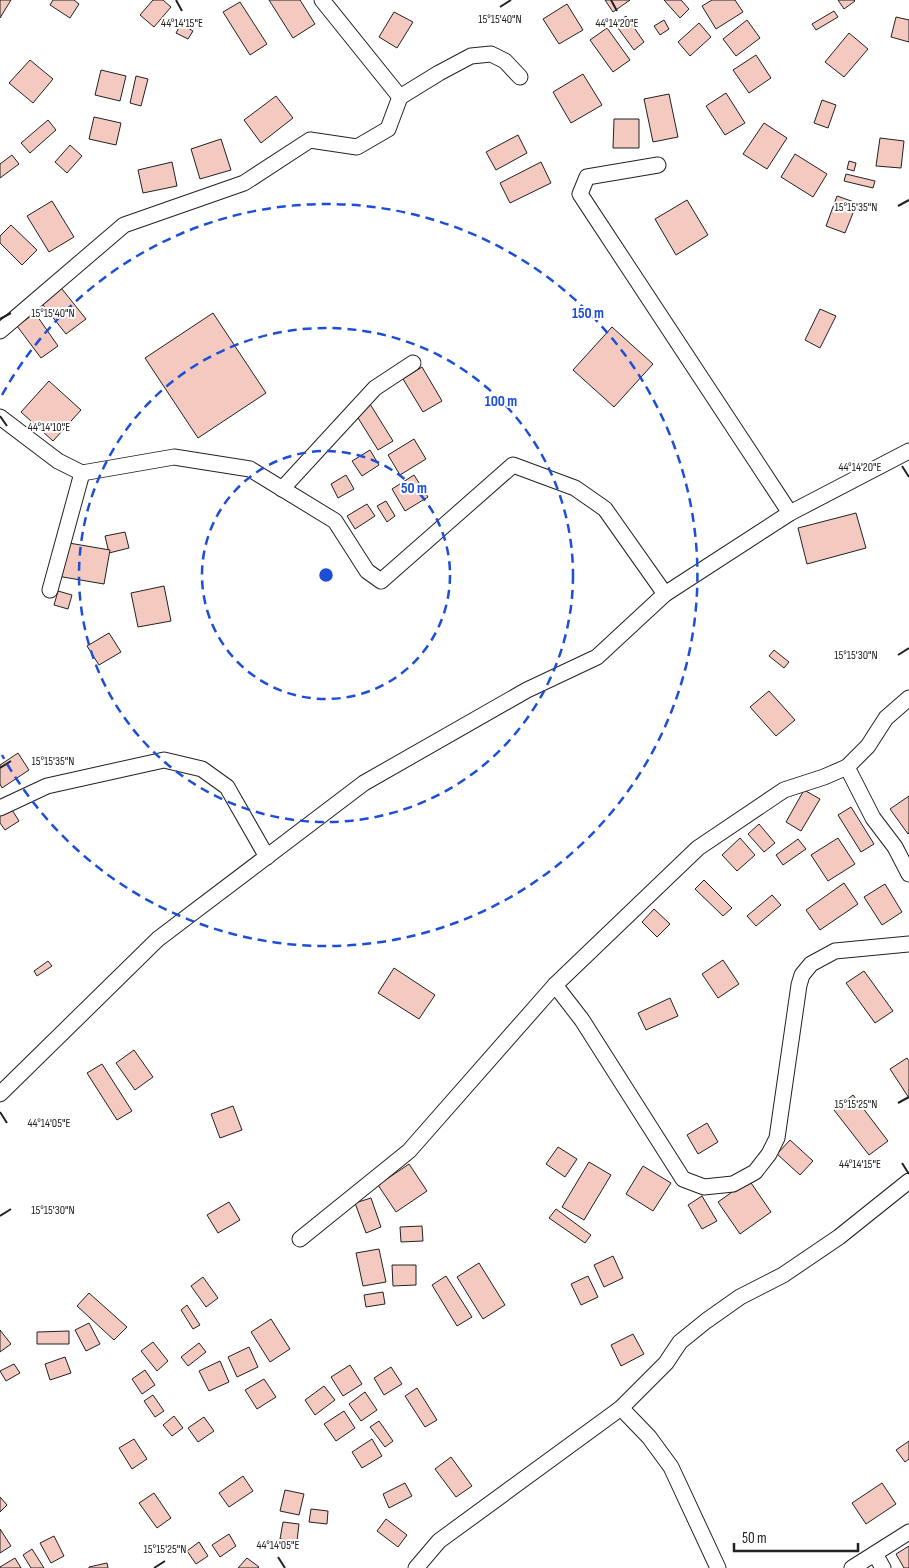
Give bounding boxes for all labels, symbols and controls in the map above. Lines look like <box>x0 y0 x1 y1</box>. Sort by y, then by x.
text: 15°15'40"N <box>478 12 522 27</box>
text: 44°14'15"E <box>161 16 203 31</box>
text: 44°14'20"E <box>595 16 639 31</box>
text: 15°15'35"N <box>835 200 877 215</box>
text: 150 m <box>572 304 604 323</box>
text: 15°15'40"N <box>31 306 75 321</box>
text: 100 m <box>485 392 517 411</box>
text: 44°14'10"E <box>28 420 70 435</box>
text: 44°14'20"E <box>838 460 882 475</box>
text: 50 m <box>401 479 427 498</box>
centre of rings <box>317 566 335 584</box>
text: 15°15'30"N <box>834 648 878 663</box>
text: 15°15'35"N <box>32 754 74 769</box>
text: 15°15'25"N <box>835 1097 877 1112</box>
text: 44°14'05"E <box>28 1116 71 1131</box>
text: 44°14'15"E <box>839 1157 881 1172</box>
text: 15°15'30"N <box>31 1203 75 1218</box>
scale bar <box>734 1520 858 1552</box>
text: 50 m <box>742 1529 767 1548</box>
text: 44°14'05"E <box>257 1538 300 1553</box>
text: 15°15'25"N <box>144 1542 186 1557</box>

